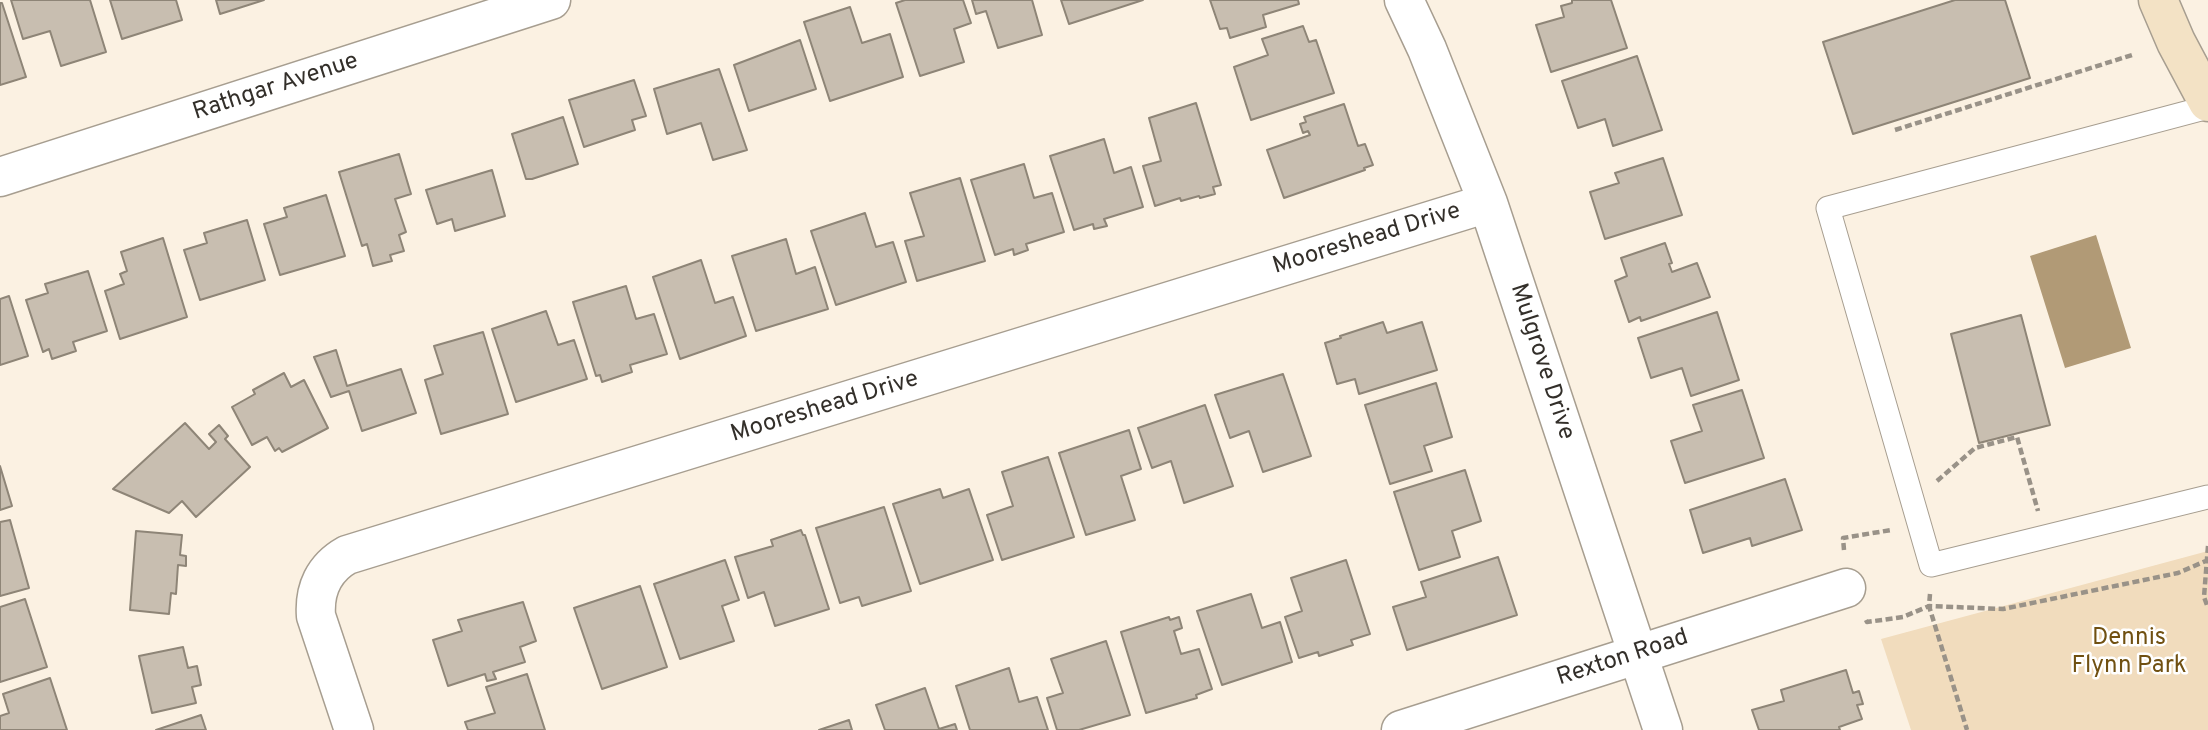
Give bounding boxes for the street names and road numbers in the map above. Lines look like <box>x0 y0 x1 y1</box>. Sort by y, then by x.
street label: Rathgar Avenue <box>190 48 362 128</box>
street label: Mooreshead Drive <box>1270 198 1464 282</box>
street label: Mulgrove Drive <box>1502 280 1580 444</box>
street label: Mooreshead Drive <box>728 366 922 450</box>
street label: Rexton Road <box>1554 624 1692 694</box>

